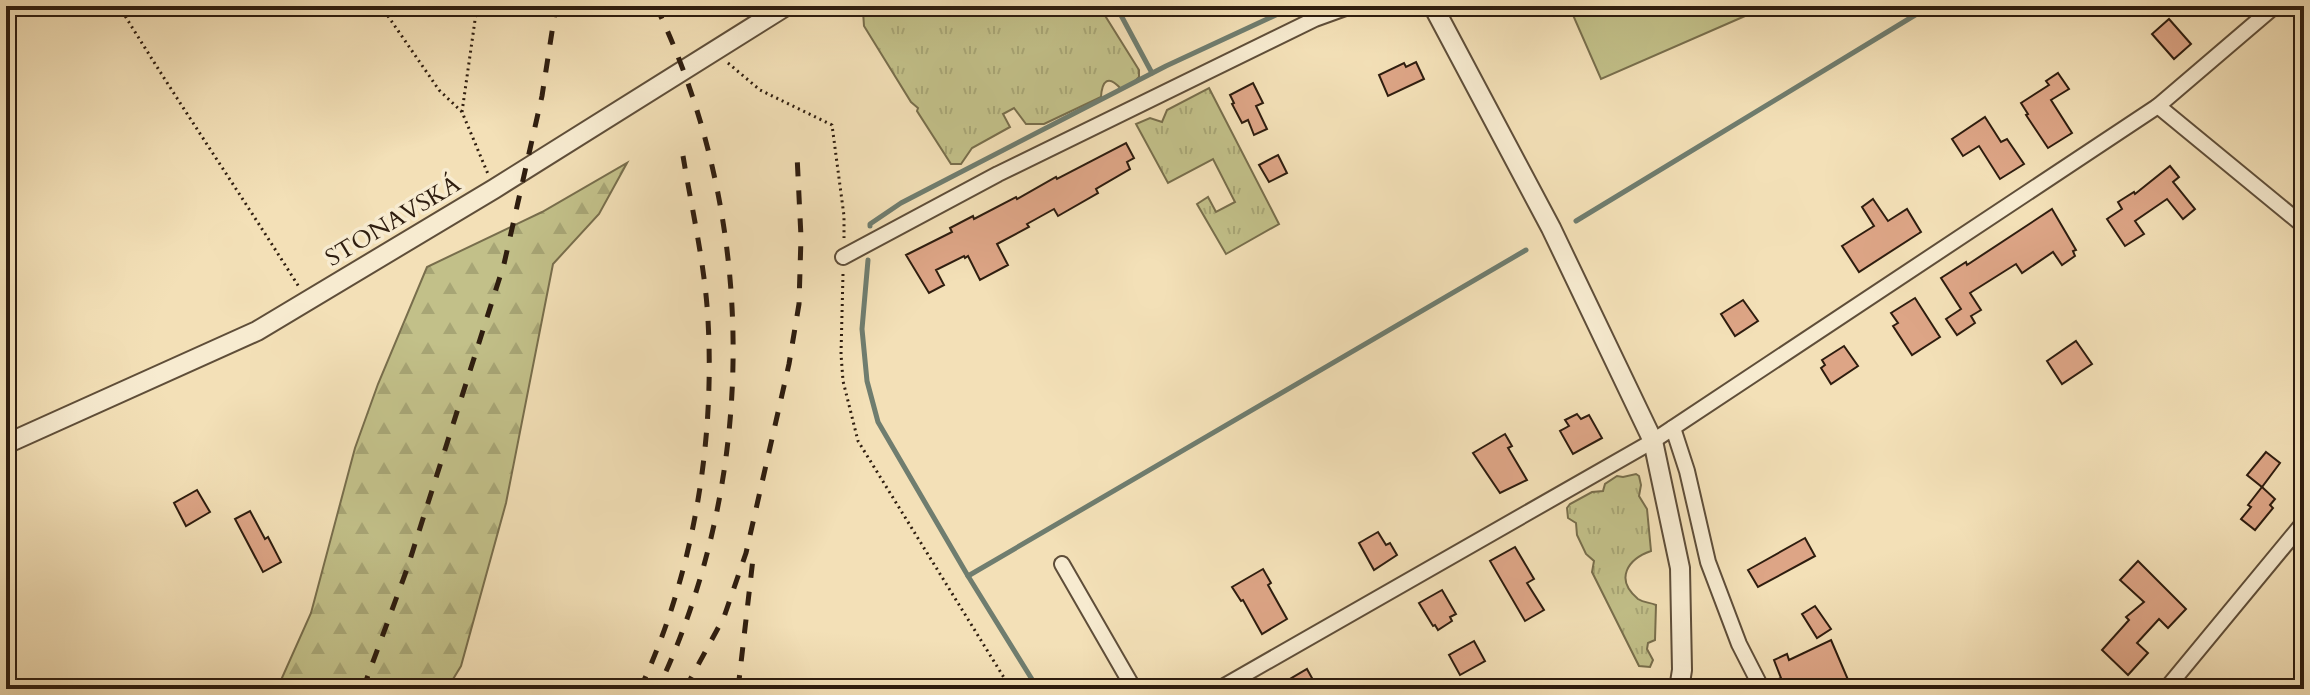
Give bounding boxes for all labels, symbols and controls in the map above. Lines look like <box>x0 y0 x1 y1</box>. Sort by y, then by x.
street label: STONAVSKÁ <box>319 167 468 274</box>

